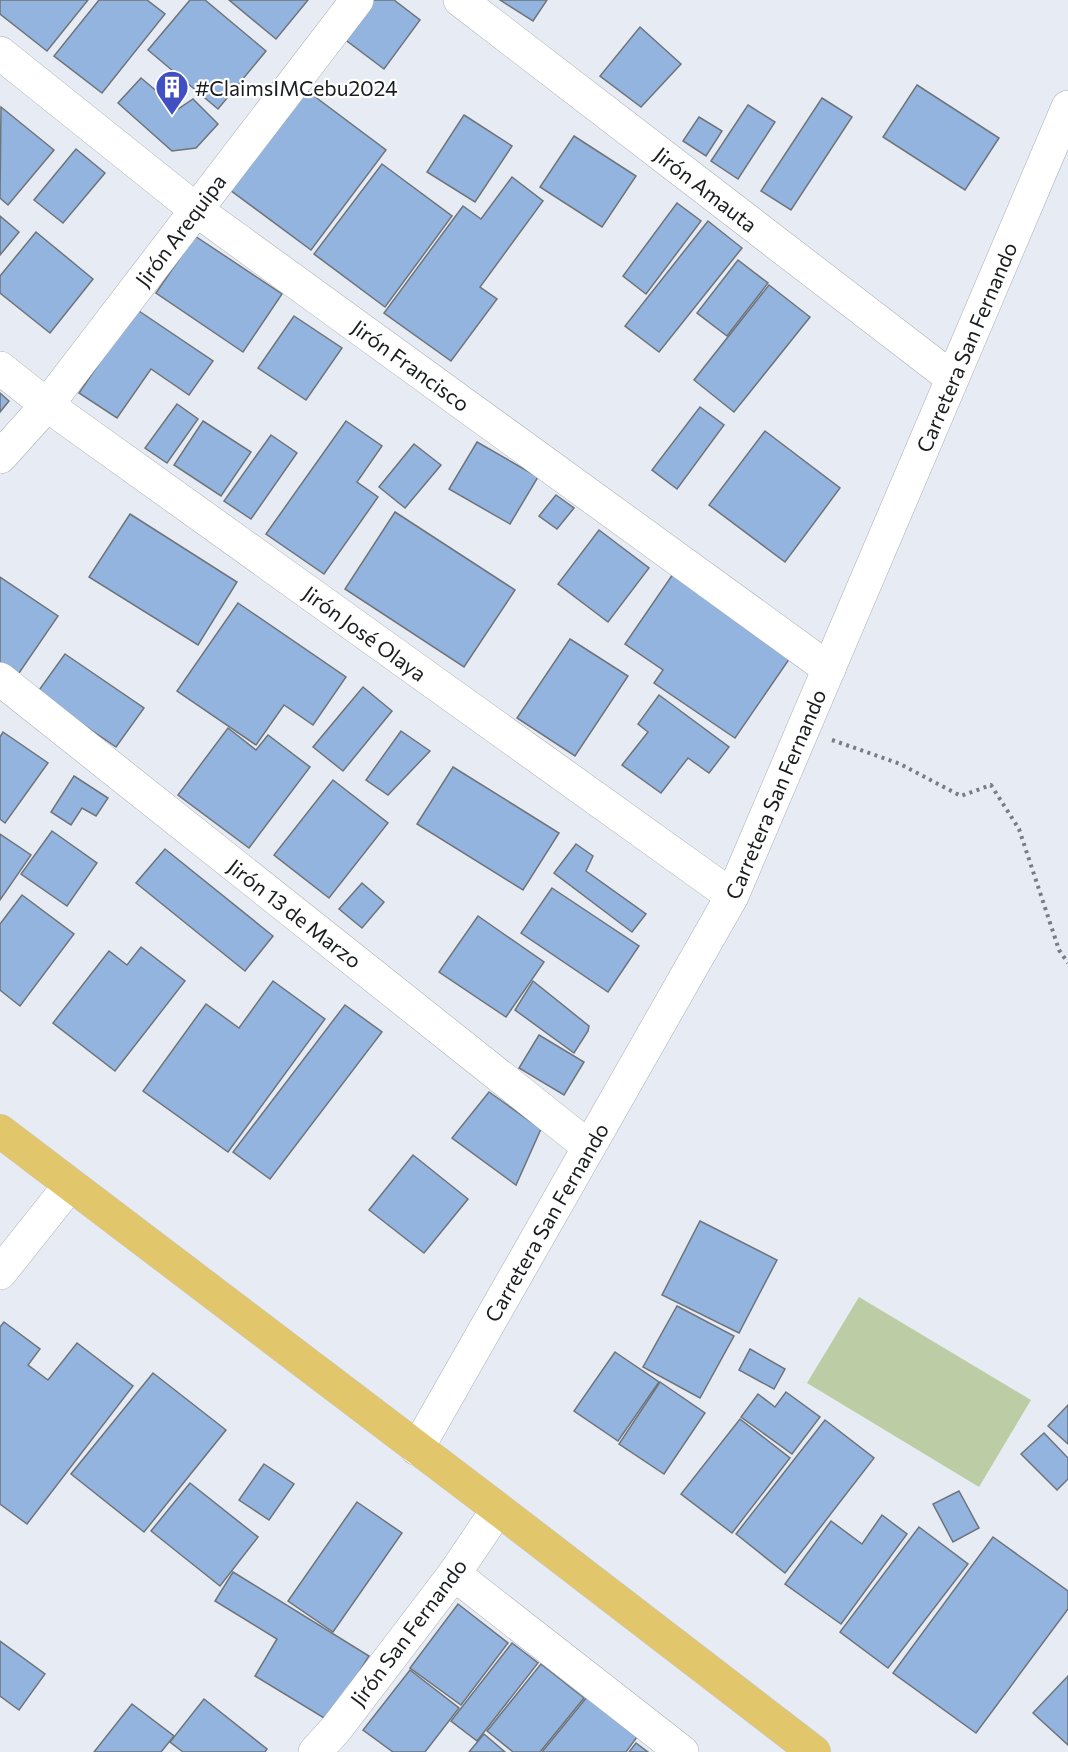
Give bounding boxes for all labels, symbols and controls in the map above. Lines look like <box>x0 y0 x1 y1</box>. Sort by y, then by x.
building icon: #ClaimsIMCebu2024 <box>154 69 190 116</box>
place label: #ClaimsIMCebu2024 <box>195 75 398 100</box>
street label: Jirón Amauta <box>650 141 762 237</box>
street label: Jirón Arequipa <box>130 169 230 291</box>
street label: Carretera San Fernando <box>910 238 1022 456</box>
street label: Jirón Francisco <box>347 314 475 416</box>
street label: Jirón José Olaya <box>299 580 431 686</box>
street label: Carretera San Fernando <box>719 685 831 903</box>
street label: Jirón 13 de Marzo <box>223 853 367 973</box>
street label: Carretera San Fernando <box>479 1118 613 1326</box>
street label: Jirón San Fernando <box>344 1553 472 1711</box>

